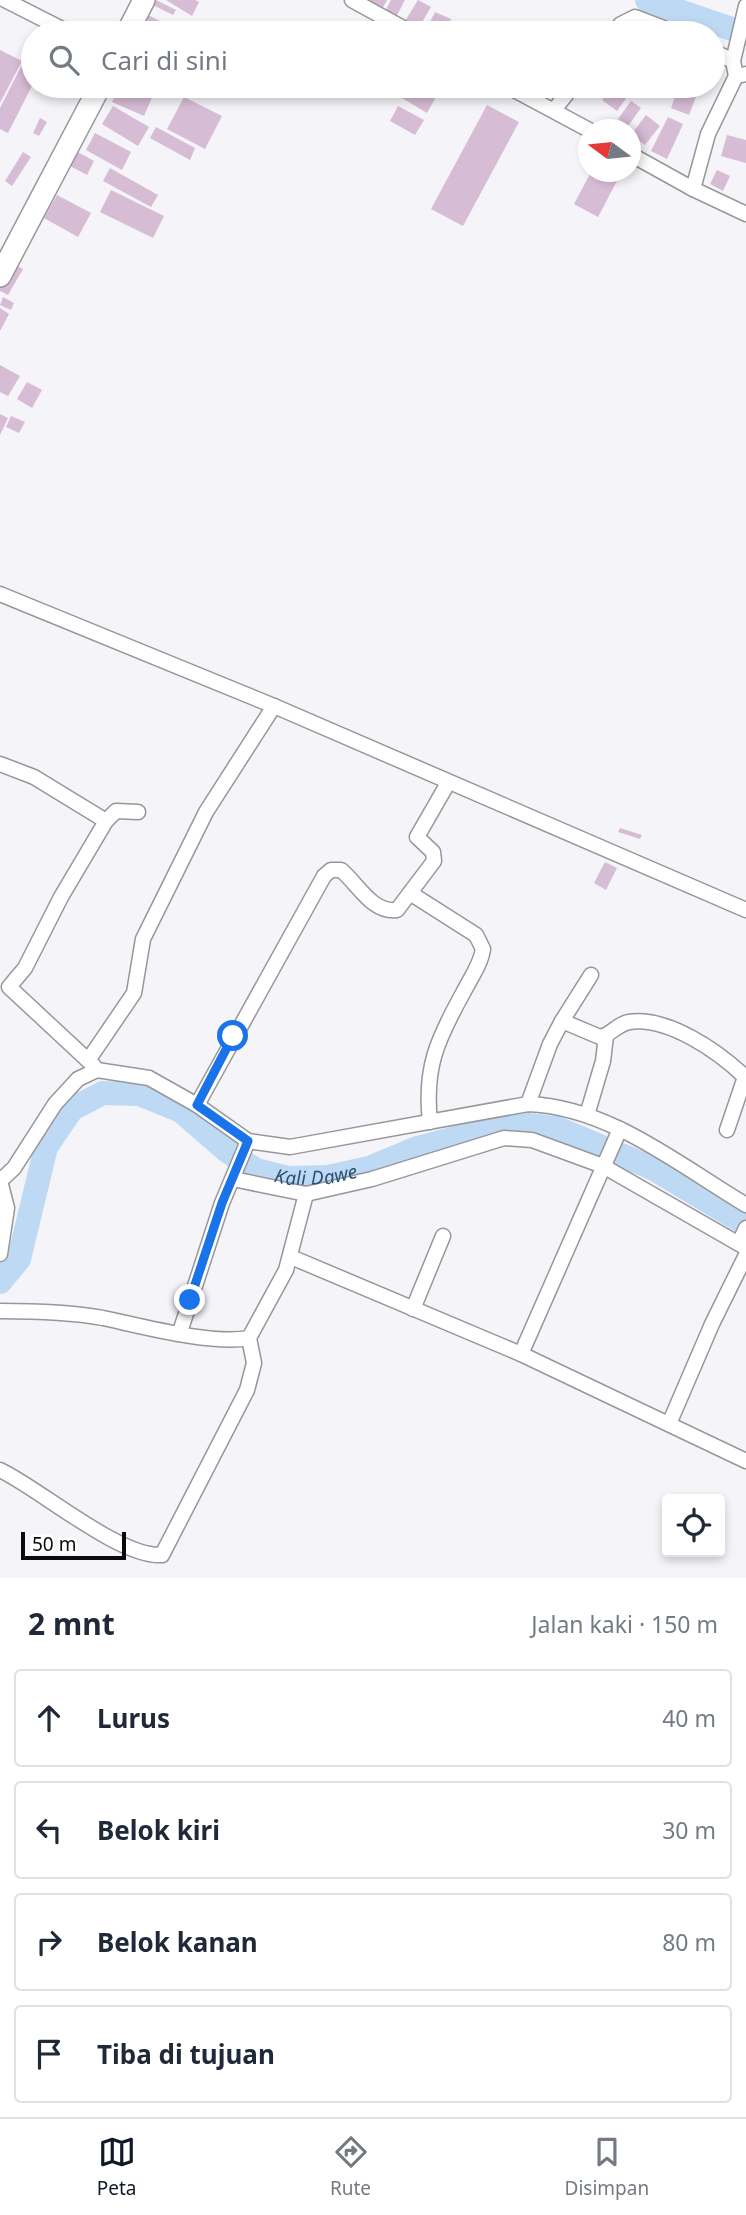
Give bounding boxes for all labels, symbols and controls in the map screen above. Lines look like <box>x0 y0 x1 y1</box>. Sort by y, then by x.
search box <box>21 21 725 98</box>
icon: search <box>45 41 83 79</box>
text: Cari di sini <box>101 42 228 78</box>
north arrow <box>578 119 641 182</box>
route start <box>217 1020 248 1051</box>
water label: Kali Dawe <box>272 1158 360 1191</box>
route end <box>174 1284 205 1315</box>
map controls <box>662 1494 725 1557</box>
button: locate <box>662 1494 725 1557</box>
scale bar <box>21 1529 126 1561</box>
text: 50 m <box>32 1531 76 1557</box>
text: 2 mnt <box>28 1603 115 1644</box>
text: Jalan kaki · 150 m <box>531 1608 718 1640</box>
icon: ahead <box>30 1699 68 1737</box>
text: Lurus <box>97 1700 170 1736</box>
text: 40 m <box>662 1702 716 1734</box>
icon: left <box>30 1811 68 1849</box>
text: Belok kiri <box>97 1812 220 1848</box>
text: 30 m <box>662 1814 716 1846</box>
icon: right <box>30 1923 68 1961</box>
text: Belok kanan <box>97 1924 258 1960</box>
text: 80 m <box>662 1926 716 1958</box>
icon: arrive <box>30 2035 68 2073</box>
text: Tiba di tujuan <box>97 2036 275 2072</box>
tab: Peta <box>97 2133 136 2201</box>
tab: Rute <box>330 2133 371 2201</box>
tab: Disimpan <box>565 2133 649 2201</box>

